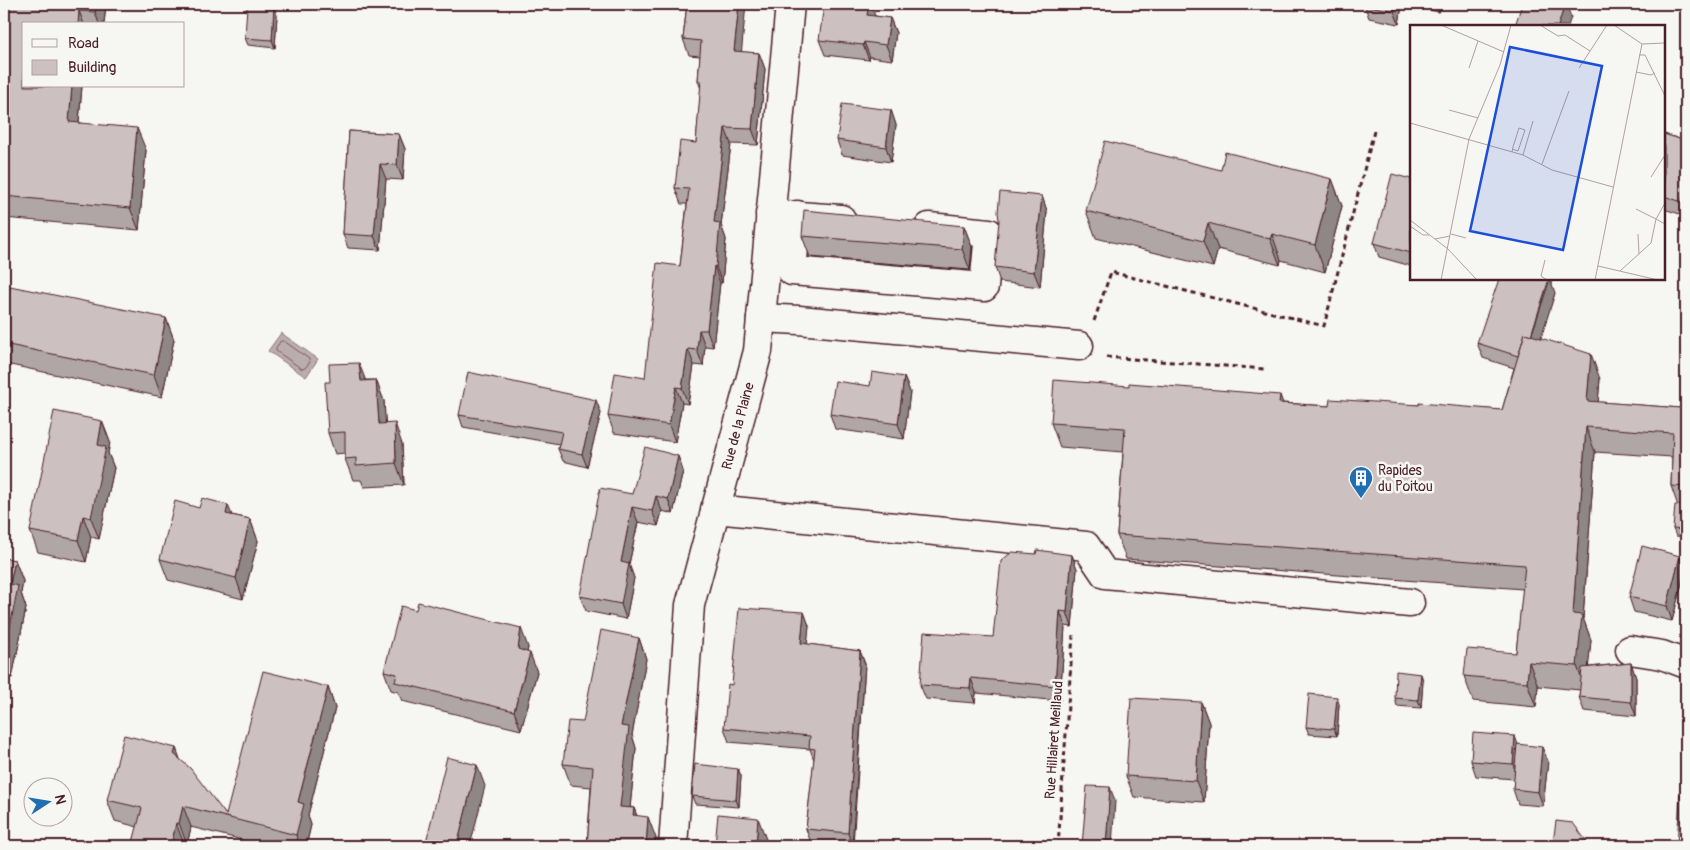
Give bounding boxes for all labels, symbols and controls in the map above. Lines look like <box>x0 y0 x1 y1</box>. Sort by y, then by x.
legend <box>22 22 185 88</box>
inset map <box>1410 25 1665 280</box>
text: Road <box>68 34 99 53</box>
text: Building <box>68 58 116 77</box>
street label: Rue de la Plaine <box>718 380 758 472</box>
place label: Rapides du Poitou <box>1378 462 1433 495</box>
building icon: Rapides du Poitou <box>1348 465 1374 499</box>
street label: Rue Hillairet Meillaud <box>1041 680 1067 800</box>
north arrow <box>22 778 72 828</box>
text: N <box>51 793 70 806</box>

